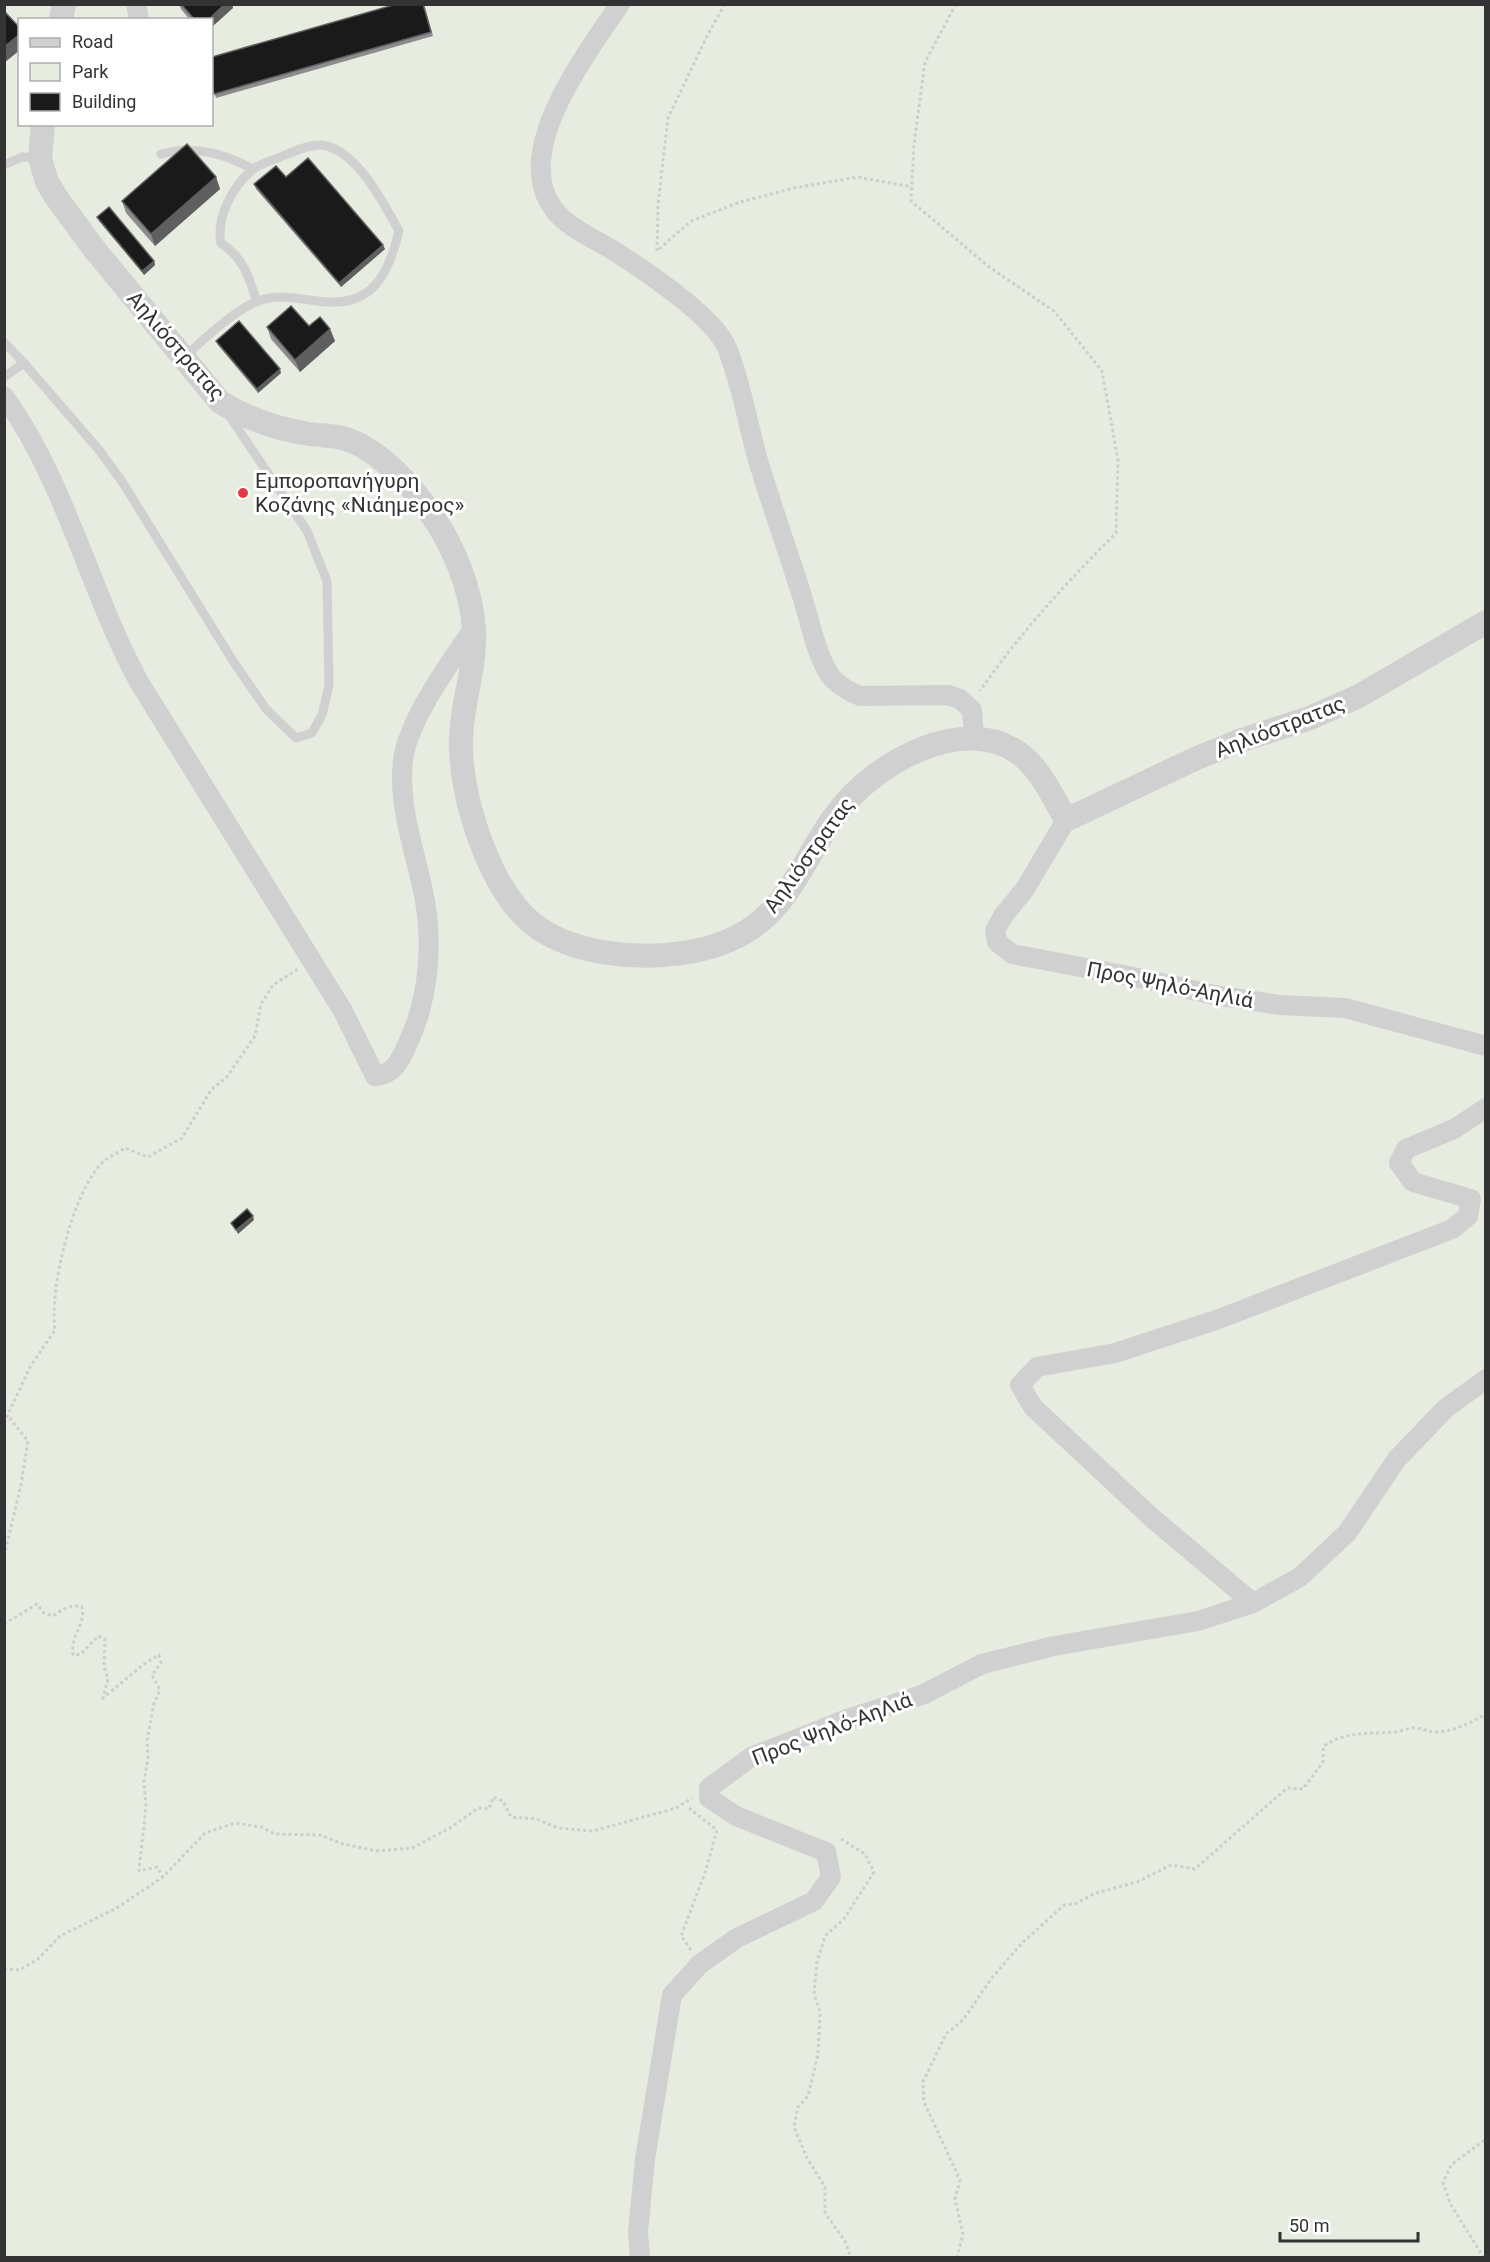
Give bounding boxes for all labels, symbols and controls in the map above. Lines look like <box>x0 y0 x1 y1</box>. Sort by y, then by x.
legend <box>18 18 213 126</box>
text: Road <box>72 31 113 52</box>
text: Park <box>72 61 109 82</box>
text: Building <box>72 91 136 112</box>
street label: Αηλιόστρατας <box>122 287 230 405</box>
place label: Εμποροπανήγυρη Κοζάνης «Νιάημερος» <box>255 469 465 517</box>
marker: Εμποροπανήγυρη Κοζάνης «Νιάημερος» <box>236 486 250 500</box>
street label: Αηλιόστρατας <box>1212 691 1348 763</box>
street label: Αηλιόστρατας <box>759 793 859 917</box>
street label: Προς Ψηλό-ΑηΛιά <box>1085 957 1255 1013</box>
street label: Προς Ψηλό-ΑηΛιά <box>749 1687 915 1771</box>
scale bar <box>1280 2205 1418 2243</box>
text: 50 m <box>1289 2215 1329 2236</box>

